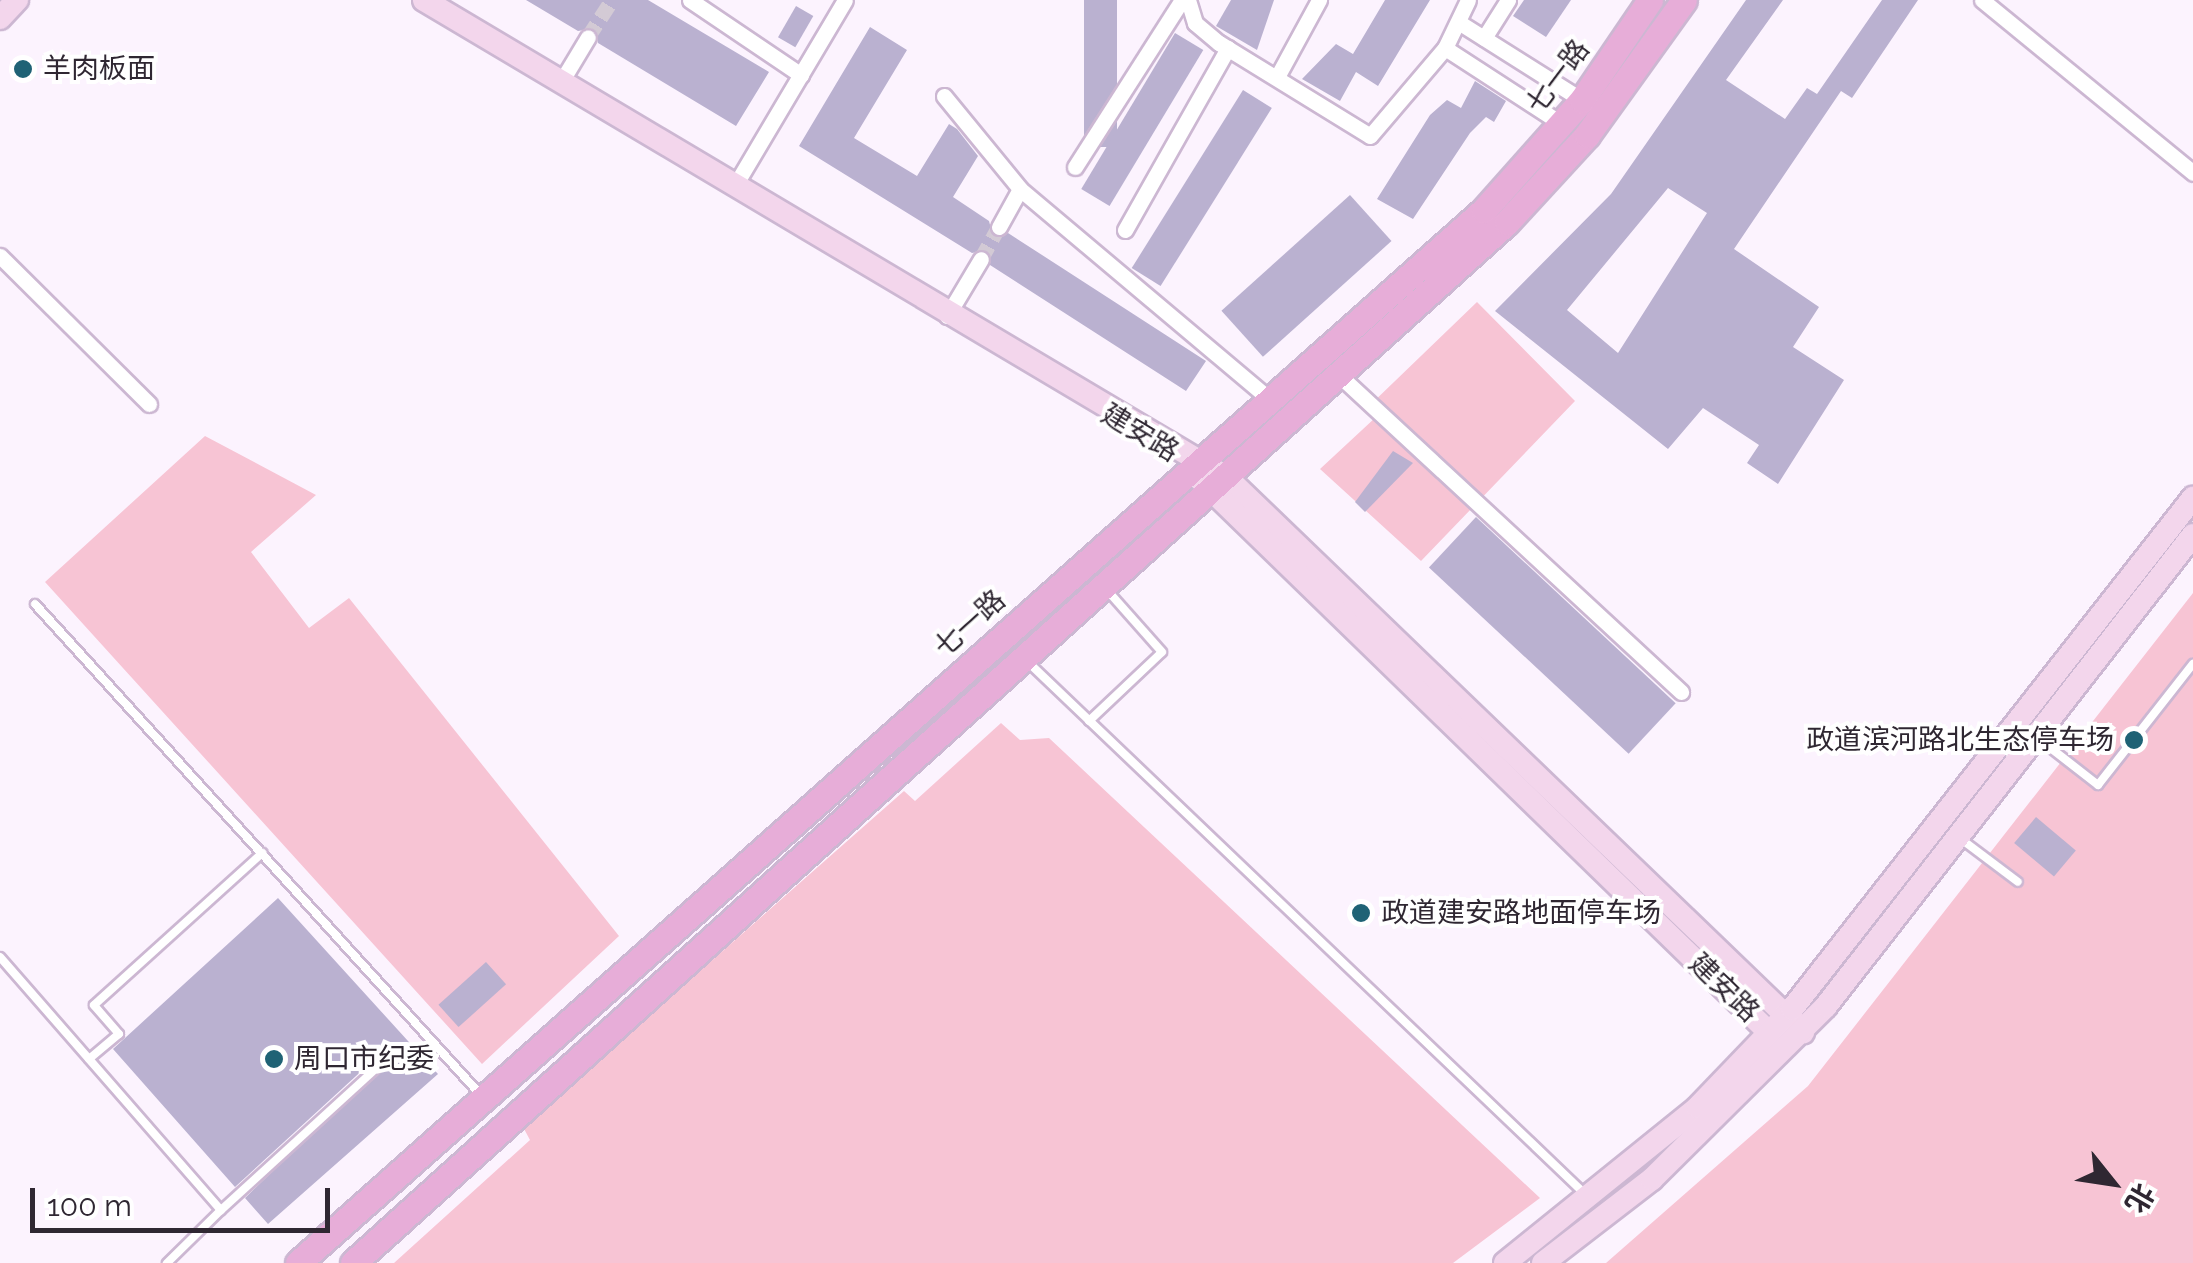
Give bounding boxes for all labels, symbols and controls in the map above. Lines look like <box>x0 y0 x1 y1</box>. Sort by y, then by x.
street label: 七一路 <box>1519 33 1597 121</box>
place label: 羊肉板面 <box>43 52 155 86</box>
marker: 羊肉板面 <box>12 58 34 80</box>
street label: 建安路 <box>1095 397 1185 469</box>
street label: 七一路 <box>928 583 1012 665</box>
place label: 政道滨河路北生态停车场 <box>1806 723 2114 757</box>
marker: 政道滨河路北生态停车场 <box>2123 729 2145 751</box>
place label: 政道建安路地面停车场 <box>1381 896 1661 930</box>
marker: 政道建安路地面停车场 <box>1350 902 1372 924</box>
street label: 建安路 <box>1682 947 1766 1029</box>
place label: 周口市纪委 <box>294 1042 434 1076</box>
marker: 周口市纪委 <box>263 1048 285 1070</box>
north arrow <box>2063 1133 2163 1233</box>
scale bar <box>35 1168 335 1230</box>
text: 北 <box>2118 1178 2161 1219</box>
text: 100 m <box>47 1188 132 1223</box>

